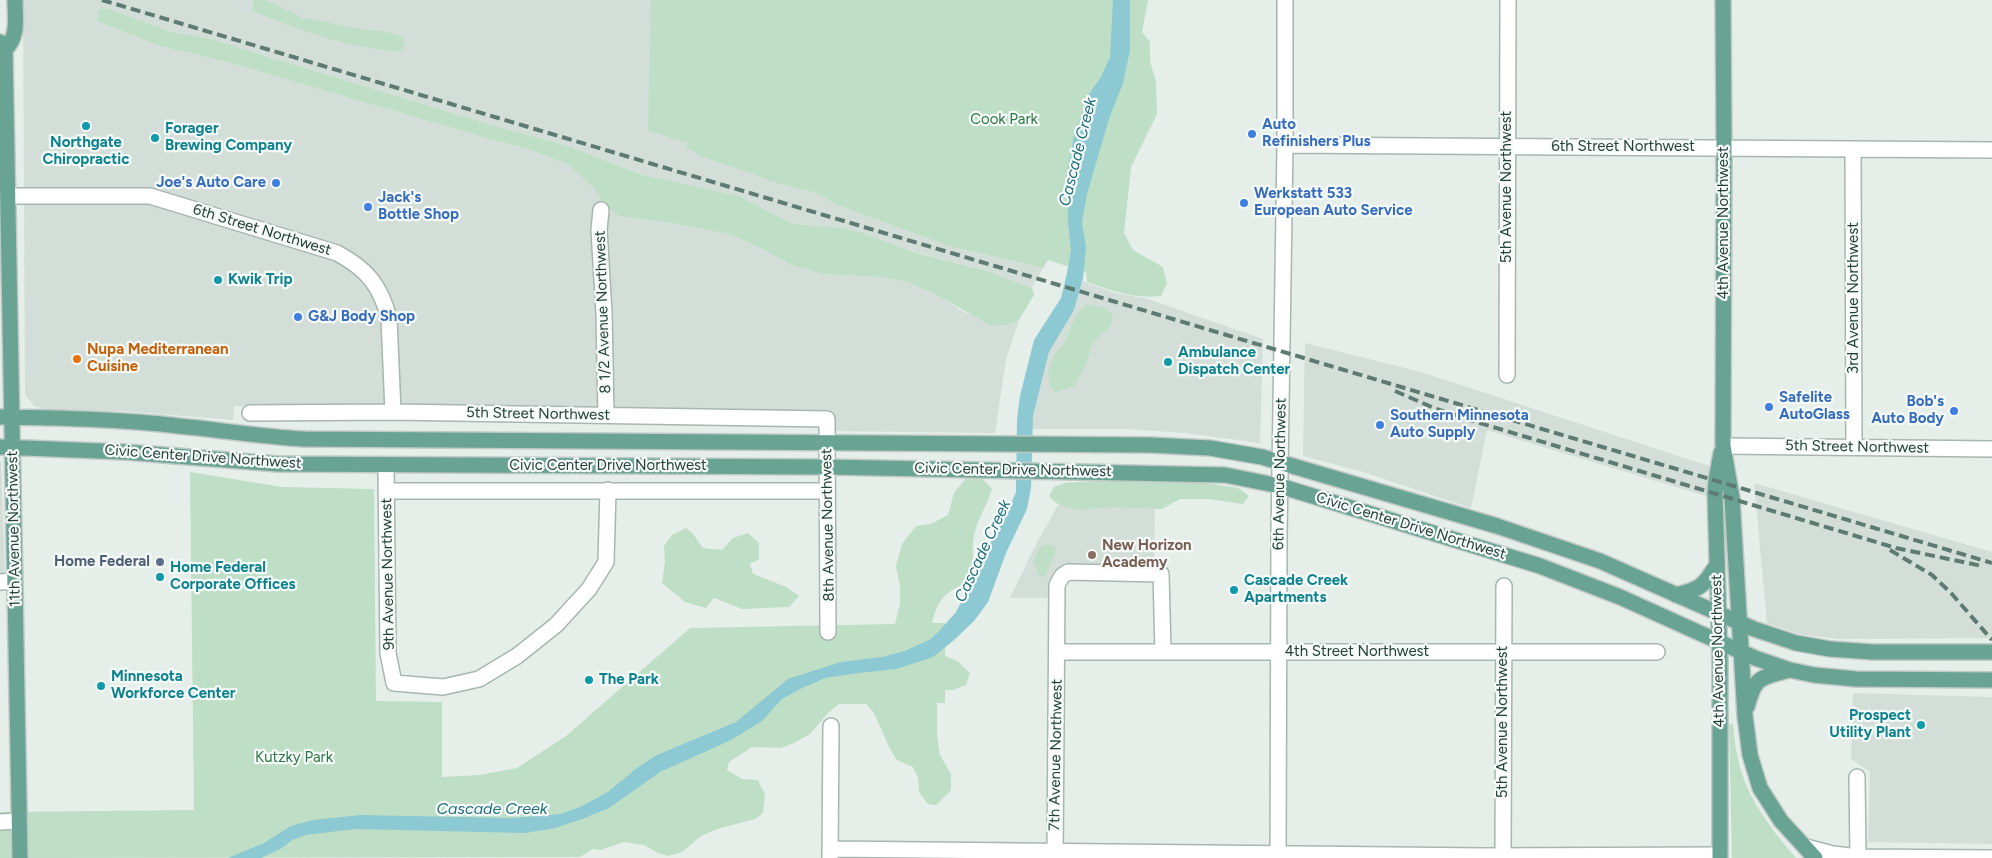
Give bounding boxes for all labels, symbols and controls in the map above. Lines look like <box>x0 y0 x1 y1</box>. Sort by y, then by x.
water label: Cascade Creek <box>1055 96 1101 208</box>
park label: Cook Park <box>970 111 1038 129</box>
street label: 5th Avenue Northwest <box>1498 111 1516 263</box>
place label: Auto Refinishers Plus <box>1262 116 1371 151</box>
marker: Northgate Chiropractic <box>80 120 92 132</box>
place label: Forager Brewing Company <box>165 120 292 155</box>
marker: Auto Refinishers Plus <box>1246 128 1258 140</box>
marker: Forager Brewing Company <box>149 132 161 144</box>
place label: Northgate Chiropractic <box>43 134 129 169</box>
street label: 6th Street Northwest <box>1551 138 1695 156</box>
street label: 4th Avenue Northwest <box>1715 146 1733 300</box>
place label: Joe's Auto Care <box>156 174 266 192</box>
marker: Joe's Auto Care <box>270 177 282 189</box>
place label: Werkstatt 533 European Auto Service <box>1254 185 1412 220</box>
place label: Jack's Bottle Shop <box>378 189 459 224</box>
marker: Werkstatt 533 European Auto Service <box>1238 197 1250 209</box>
street label: 6th Street Northwest <box>191 200 333 260</box>
marker: Jack's Bottle Shop <box>362 201 374 213</box>
street label: 3rd Avenue Northwest <box>1845 222 1863 374</box>
street label: 8 1/2 Avenue Northwest <box>591 230 615 394</box>
place label: Kwik Trip <box>228 271 292 289</box>
marker: Kwik Trip <box>212 274 224 286</box>
place label: G&J Body Shop <box>308 308 415 326</box>
marker: G&J Body Shop <box>292 311 304 323</box>
place label: Nupa Mediterranean Cuisine <box>87 341 229 376</box>
place label: Ambulance Dispatch Center <box>1178 344 1290 379</box>
marker: Nupa Mediterranean Cuisine <box>71 353 83 365</box>
marker: Ambulance Dispatch Center <box>1162 356 1174 368</box>
place label: Safelite AutoGlass <box>1779 389 1850 424</box>
place label: Bob's Auto Body <box>1871 393 1944 428</box>
street label: 6th Avenue Northwest <box>1270 398 1290 550</box>
marker: Safelite AutoGlass <box>1763 401 1775 413</box>
street label: 5th Street Northwest <box>466 404 610 424</box>
marker: Bob's Auto Body <box>1948 405 1960 417</box>
place label: Southern Minnesota Auto Supply <box>1390 407 1529 442</box>
marker: Southern Minnesota Auto Supply <box>1374 419 1386 431</box>
street label: 5th Street Northwest <box>1785 437 1929 457</box>
street label: Civic Center Drive Northwest <box>104 441 302 473</box>
street label: 8th Avenue Northwest <box>818 448 838 602</box>
street label: 11th Avenue Northwest <box>4 451 24 607</box>
street label: Civic Center Drive Northwest <box>509 457 707 475</box>
street label: Civic Center Drive Northwest <box>914 459 1112 481</box>
street label: Civic Center Drive Northwest <box>1314 489 1508 563</box>
water label: Cascade Creek <box>951 497 1015 605</box>
street label: 9th Avenue Northwest <box>378 498 398 650</box>
place label: New Horizon Academy <box>1102 537 1192 572</box>
marker: New Horizon Academy <box>1086 549 1098 561</box>
place label: Home Federal <box>54 553 150 571</box>
marker: Home Federal <box>154 556 166 568</box>
place label: Home Federal Corporate Offices <box>170 559 295 594</box>
marker: Home Federal Corporate Offices <box>154 571 166 583</box>
place label: Cascade Creek Apartments <box>1244 572 1348 607</box>
street label: 4th Avenue Northwest <box>1708 574 1728 728</box>
marker: Cascade Creek Apartments <box>1228 584 1240 596</box>
street label: 4th Street Northwest <box>1285 643 1429 661</box>
street label: 5th Avenue Northwest <box>1494 646 1512 798</box>
place label: Minnesota Workforce Center <box>111 668 235 703</box>
place label: The Park <box>599 671 659 689</box>
marker: The Park <box>583 674 595 686</box>
street label: 7th Avenue Northwest <box>1046 679 1066 831</box>
marker: Minnesota Workforce Center <box>95 680 107 692</box>
place label: Prospect Utility Plant <box>1829 707 1911 742</box>
marker: Prospect Utility Plant <box>1915 719 1927 731</box>
park label: Kutzky Park <box>255 749 333 767</box>
water label: Cascade Creek <box>437 799 547 819</box>

